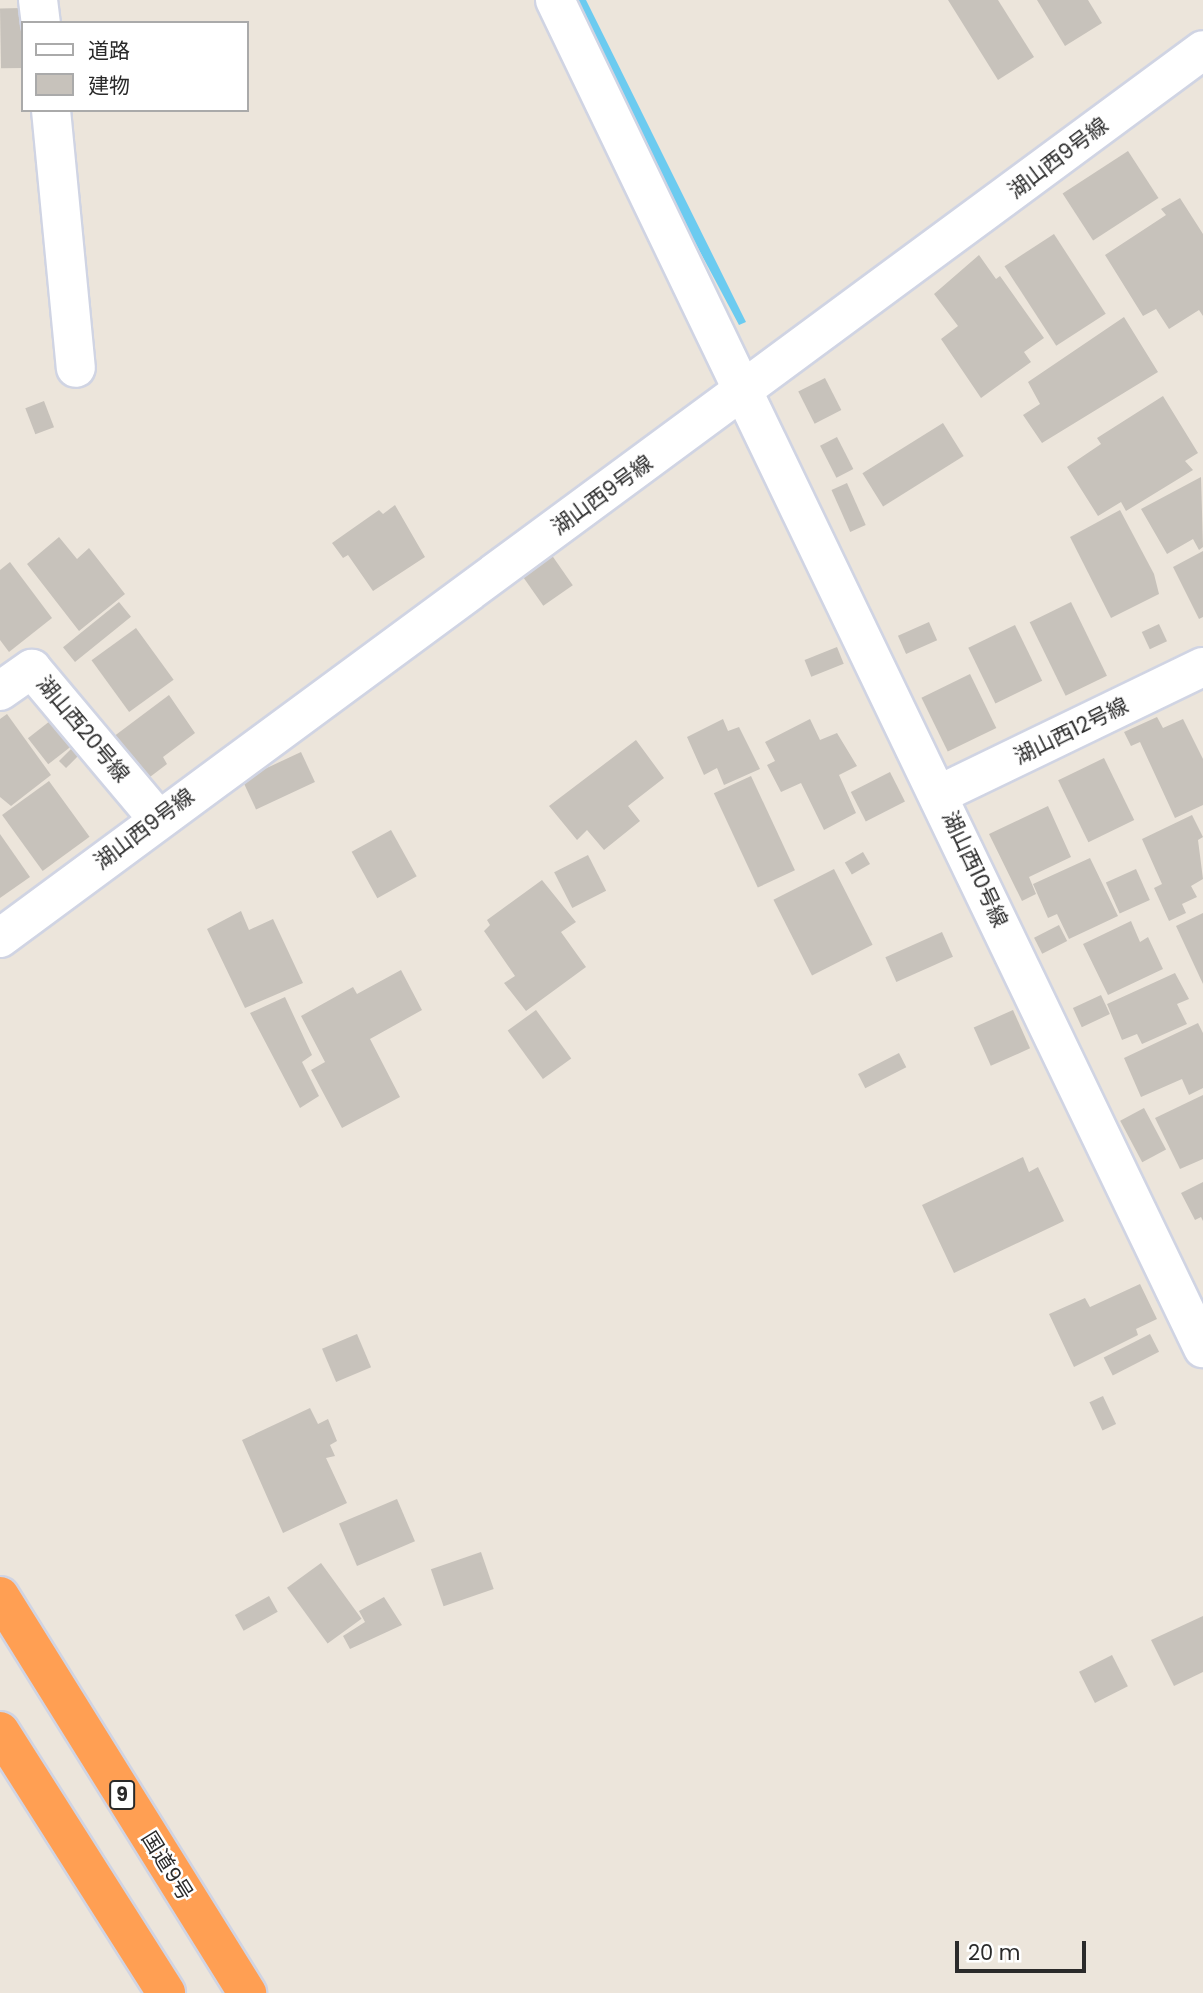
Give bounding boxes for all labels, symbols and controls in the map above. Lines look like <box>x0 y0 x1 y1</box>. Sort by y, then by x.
legend <box>21 21 248 112</box>
text: 道路 <box>88 36 130 65</box>
text: 建物 <box>88 71 130 100</box>
street label: 湖山西9号線 <box>1003 112 1113 204</box>
street label: 湖山西9号線 <box>547 450 657 540</box>
street label: 湖山西20号線 <box>31 671 135 787</box>
street label: 湖山西12号線 <box>1010 693 1132 769</box>
street label: 湖山西9号線 <box>89 783 199 875</box>
street label: 湖山西10号線 <box>937 807 1013 931</box>
road number: 9 <box>108 1780 136 1811</box>
street label: 国道9号 <box>136 1827 198 1905</box>
scale bar <box>958 1926 1089 1970</box>
text: 20 m <box>968 1938 1021 1967</box>

